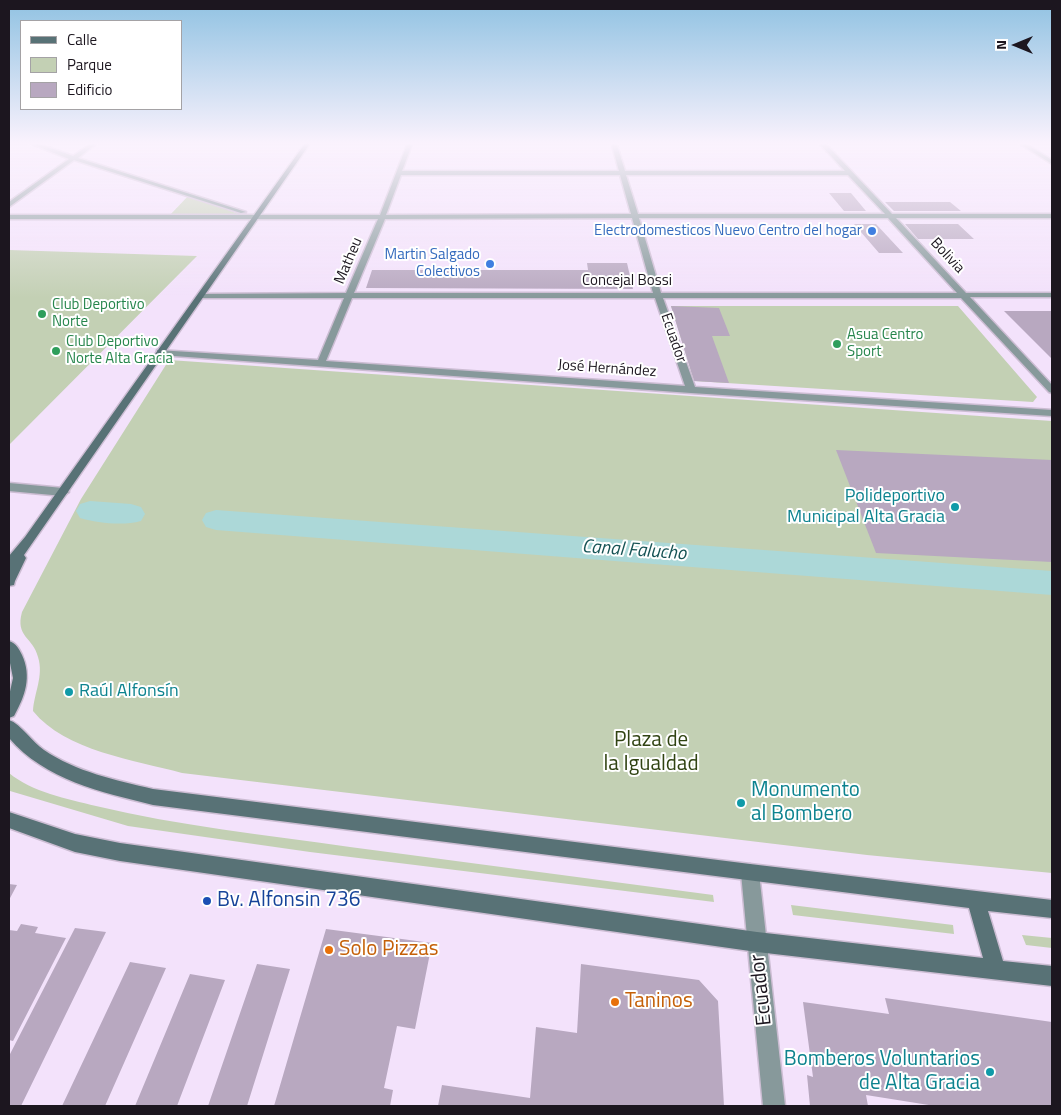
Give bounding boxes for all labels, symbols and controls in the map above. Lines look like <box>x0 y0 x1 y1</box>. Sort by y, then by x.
legend <box>20 20 182 110</box>
north arrow <box>991 20 1041 70</box>
text: Calle <box>67 28 97 51</box>
text: N <box>990 40 1011 50</box>
text: Parque <box>67 53 112 76</box>
text: Edificio <box>67 78 112 101</box>
place label: Electrodomesticos Nuevo Centro del hogar <box>594 222 862 240</box>
marker: Electrodomesticos Nuevo Centro del hogar <box>866 225 878 237</box>
street label: Matheu <box>331 235 367 287</box>
street label: Bolivia <box>926 235 968 277</box>
place label: Martin Salgado Colectivos <box>385 246 480 281</box>
marker: Martin Salgado Colectivos <box>484 258 496 270</box>
street label: Concejal Bossi <box>582 272 672 290</box>
place label: Club Deportivo Norte <box>52 296 145 331</box>
marker: Club Deportivo Norte <box>36 308 48 320</box>
street label: Ecuador <box>656 311 690 365</box>
place label: Asua Centro Sport <box>847 326 924 361</box>
place label: Club Deportivo Norte Alta Gracia <box>66 333 173 368</box>
marker: Asua Centro Sport <box>831 338 843 350</box>
marker: Club Deportivo Norte Alta Gracia <box>50 345 62 357</box>
street label: José Hernández <box>557 357 657 381</box>
place label: Polideportivo Municipal Alta Gracia <box>787 486 945 528</box>
marker: Polideportivo Municipal Alta Gracia <box>949 501 961 513</box>
water label: Canal Falucho <box>581 536 687 566</box>
place label: Raúl Alfonsín <box>79 681 179 703</box>
marker: Raúl Alfonsín <box>63 686 75 698</box>
park label: Plaza de la Igualdad <box>603 728 699 778</box>
place label: Monumento al Bombero <box>751 778 860 828</box>
marker: Monumento al Bombero <box>735 797 747 809</box>
place label: Bv. Alfonsin 736 <box>217 888 360 914</box>
marker: Bv. Alfonsin 736 <box>201 895 213 907</box>
place label: Solo Pizzas <box>339 937 438 963</box>
marker: Solo Pizzas <box>323 944 335 956</box>
street label: Ecuador <box>746 953 778 1027</box>
place label: Taninos <box>625 989 693 1015</box>
marker: Taninos <box>609 996 621 1008</box>
place label: Bomberos Voluntarios de Alta Gracia <box>784 1047 980 1097</box>
marker: Bomberos Voluntarios de Alta Gracia <box>984 1066 996 1078</box>

